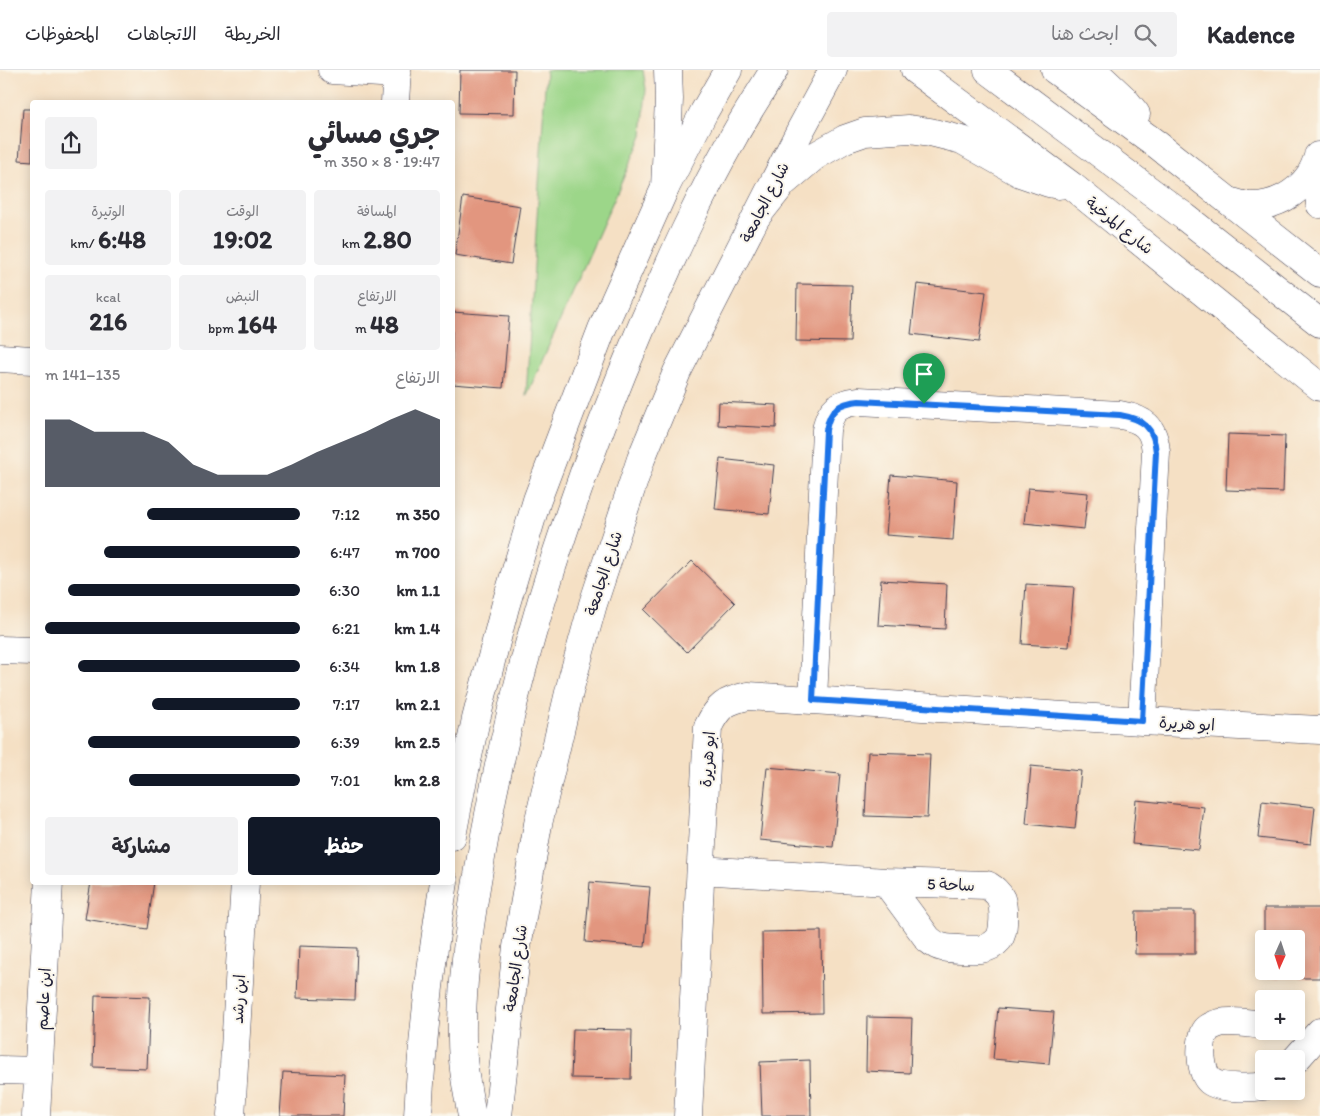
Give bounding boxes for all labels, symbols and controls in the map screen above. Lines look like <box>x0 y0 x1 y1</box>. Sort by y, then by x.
search box <box>827 12 1177 57</box>
text: Kadence <box>1207 20 1295 49</box>
icon: search <box>1131 21 1159 49</box>
text: ابحث هنا <box>1051 22 1119 45</box>
text: المحفوظات <box>25 23 99 45</box>
text: الاتجاهات <box>127 23 197 45</box>
text: الخريطة <box>225 23 281 45</box>
text: جري مسائي <box>308 116 440 150</box>
button: share <box>45 117 97 169</box>
text: 19:47 · 8 × 350 m <box>324 152 440 171</box>
street label: شارع الجامعة <box>736 159 795 247</box>
street label: شارع المرخية <box>1081 193 1157 260</box>
text: الوتيرة <box>91 203 125 220</box>
text: الوقت <box>226 203 259 220</box>
text: المسافة <box>357 203 397 220</box>
text: 6:48 <box>98 224 146 254</box>
text: 19:02 <box>213 224 272 254</box>
text: 2.80 <box>363 224 412 254</box>
text: /km <box>70 235 98 252</box>
text: km <box>342 235 363 252</box>
text: النبض <box>226 288 259 305</box>
text: الارتفاع <box>357 288 396 305</box>
text: kcal <box>96 289 121 306</box>
text: 216 <box>89 306 127 336</box>
text: 164 <box>237 309 277 339</box>
text: 48 <box>370 309 399 339</box>
text: bpm <box>208 320 237 337</box>
text: m <box>355 320 370 337</box>
pin <box>903 353 945 404</box>
icon: arrive <box>910 360 938 388</box>
text: 135–141 m <box>45 365 120 384</box>
text: الارتفاع <box>395 368 440 387</box>
text: 7:12 <box>332 505 360 524</box>
text: 350 m <box>396 505 440 524</box>
street label: شارع الجامعة <box>581 528 628 618</box>
text: 6:47 <box>330 543 360 562</box>
text: 700 m <box>395 543 440 562</box>
text: 6:30 <box>329 581 360 600</box>
text: 1.1 km <box>396 581 440 600</box>
text: 6:21 <box>332 619 360 638</box>
text: 1.4 km <box>394 619 440 638</box>
text: 6:34 <box>329 657 360 676</box>
text: 1.8 km <box>395 657 440 676</box>
text: 7:17 <box>333 695 360 714</box>
text: 2.1 km <box>395 695 440 714</box>
street label: ابو هريرة <box>1158 713 1215 735</box>
street label: ابو هريرة <box>696 730 720 788</box>
text: 6:39 <box>331 733 360 752</box>
text: 2.5 km <box>394 733 440 752</box>
text: 7:01 <box>331 771 360 790</box>
text: 2.8 km <box>394 771 440 790</box>
button: مشاركة <box>45 817 238 875</box>
button: حفظ <box>248 817 440 875</box>
street label: ساحة 5 <box>927 874 975 895</box>
street label: شارع الجامعة <box>500 923 533 1013</box>
north arrow <box>1255 930 1305 980</box>
map controls <box>1255 930 1305 1100</box>
street label: ابن عاصم <box>32 967 58 1031</box>
street label: ابن رشد <box>228 974 249 1024</box>
button: + <box>1255 990 1305 1040</box>
button: − <box>1255 1050 1305 1100</box>

